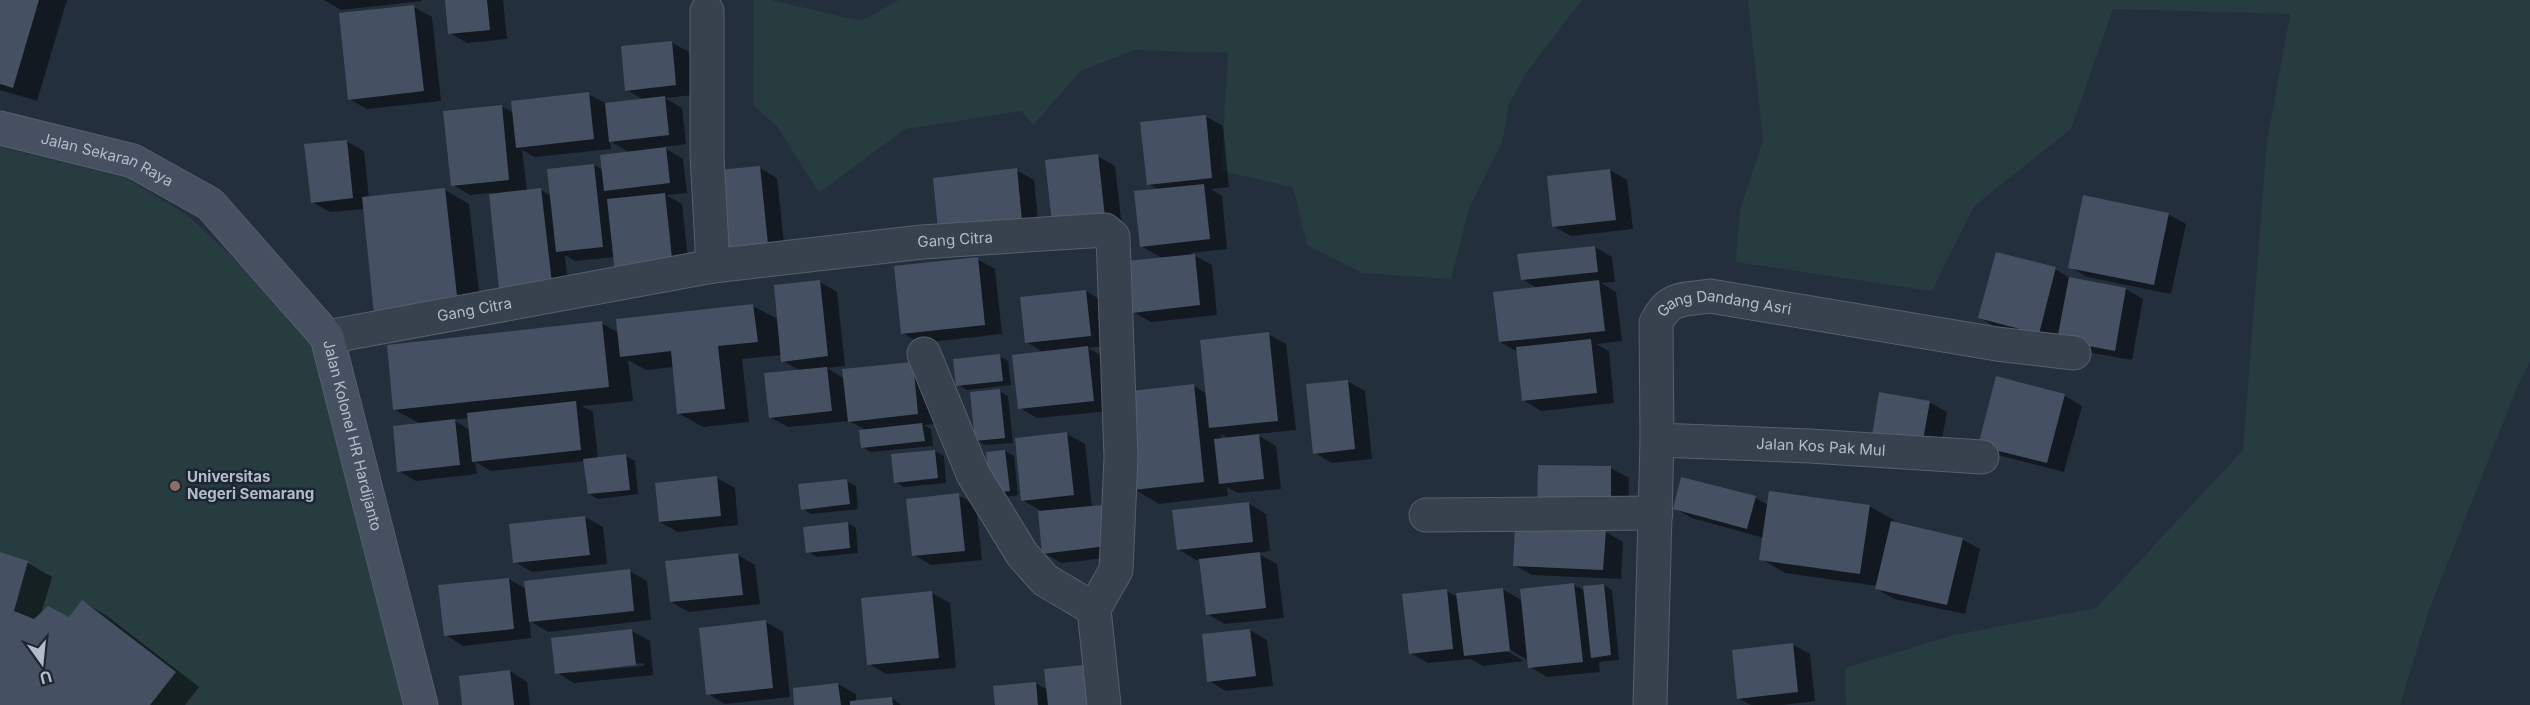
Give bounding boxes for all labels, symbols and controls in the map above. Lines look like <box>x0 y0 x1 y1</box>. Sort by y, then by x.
street label: Jalan Sekaran Raya <box>39 129 177 191</box>
street label: Gang Citra <box>917 227 993 251</box>
street label: Gang Dandang Asri <box>1653 286 1793 321</box>
street label: Gang Citra <box>436 293 513 326</box>
street label: Jalan Kolonel HR Hardijanto <box>319 338 386 533</box>
street label: Jalan Kos Pak Mul <box>1756 434 1886 460</box>
place label: Universitas Negeri Semarang <box>187 467 314 503</box>
marker: Universitas Negeri Semarang <box>168 479 182 493</box>
north arrow <box>12 633 72 693</box>
text: U <box>38 666 54 689</box>

